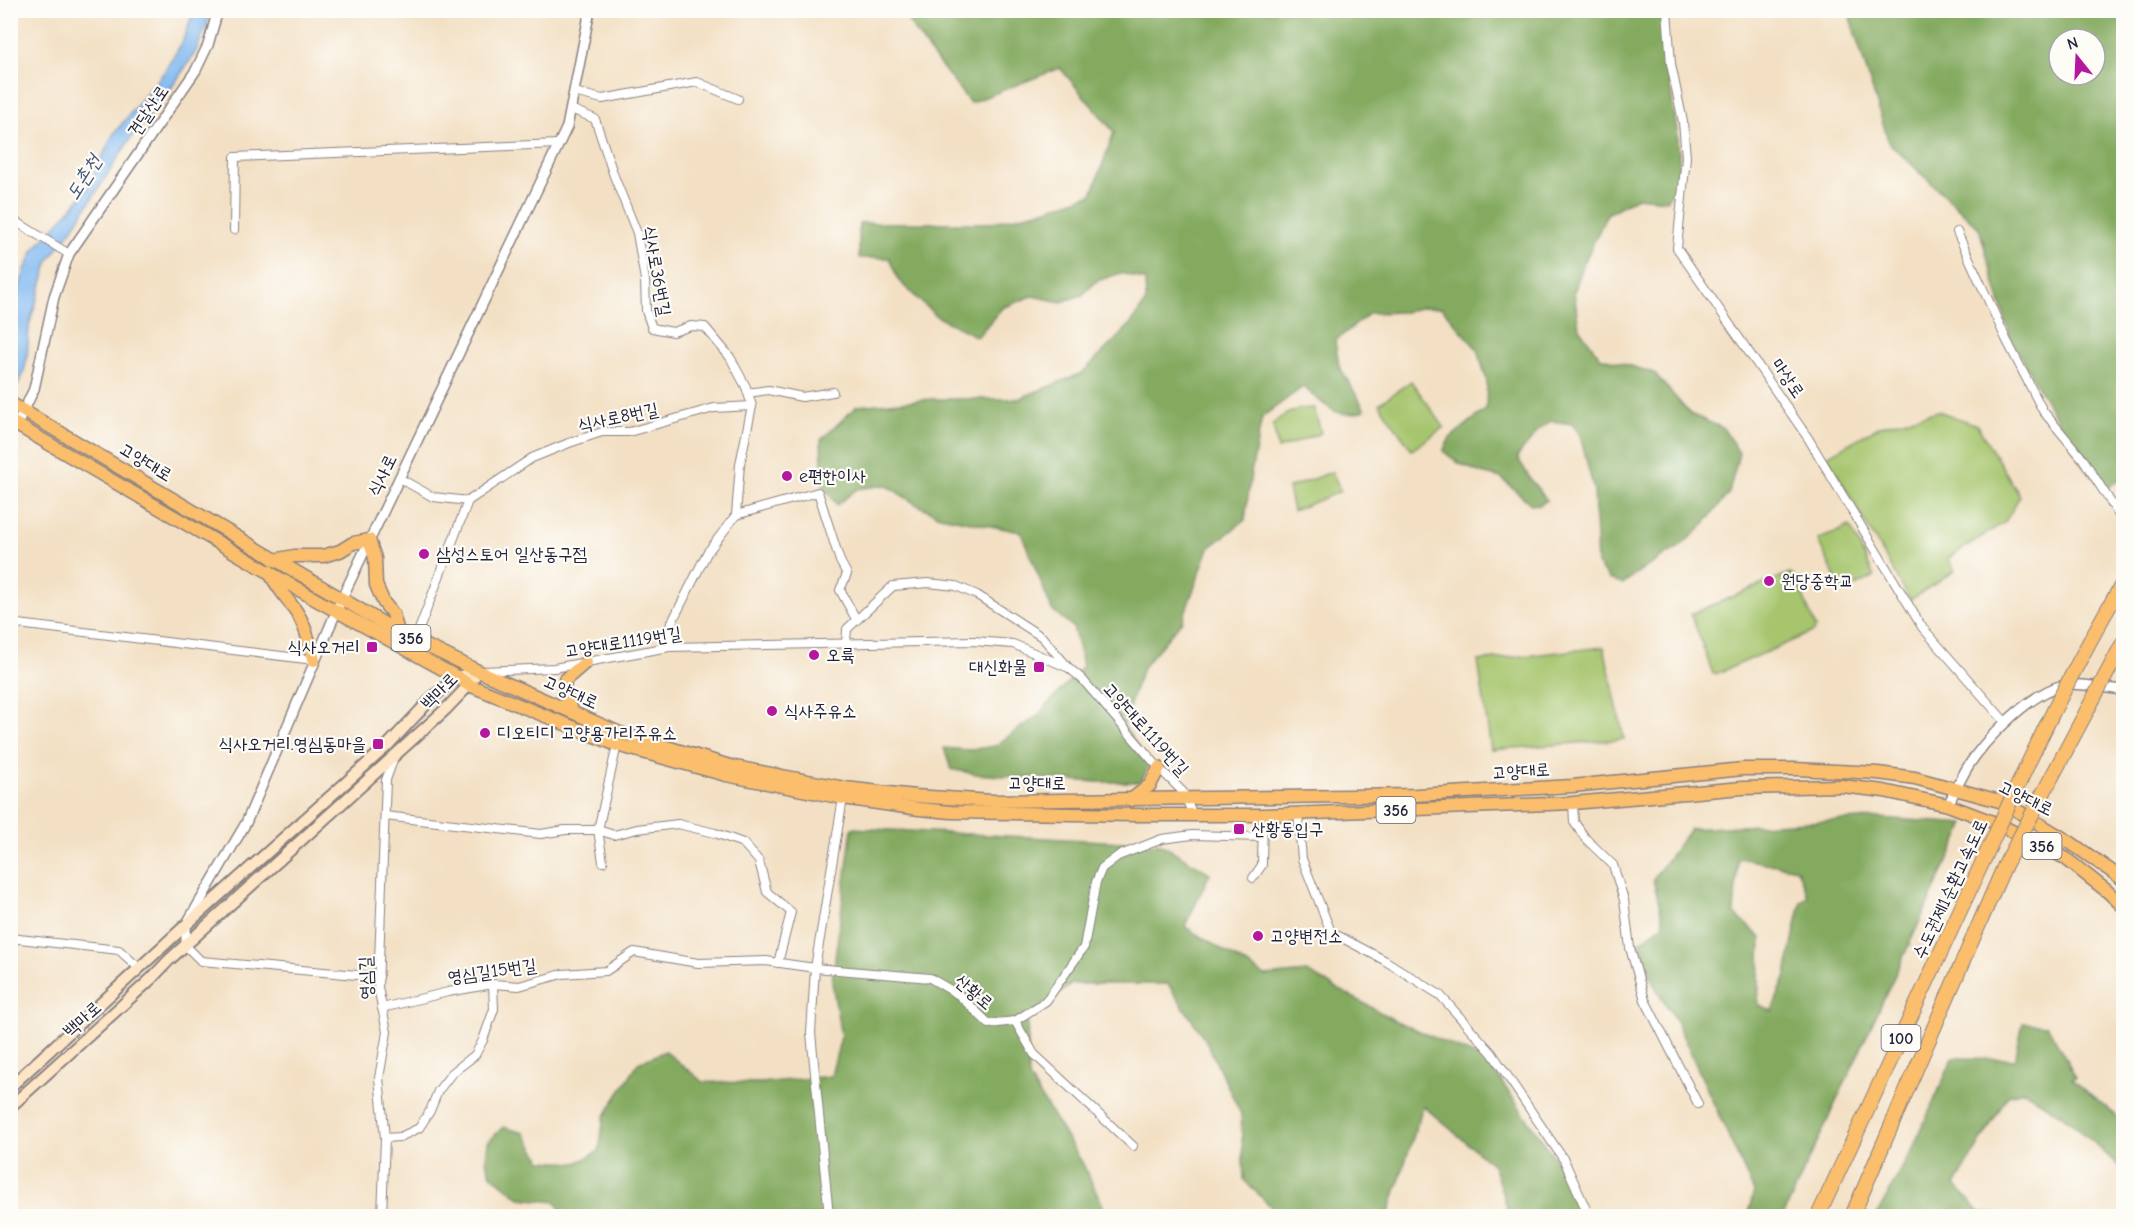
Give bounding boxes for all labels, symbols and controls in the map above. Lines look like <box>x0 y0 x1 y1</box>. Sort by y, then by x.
north arrow <box>2047 27 2107 87</box>
text: N <box>2065 34 2080 54</box>
street label: 견달산로 <box>124 81 173 141</box>
water label: 도촌천 <box>61 149 107 204</box>
street label: 식사로36번길 <box>638 224 675 318</box>
street label: 마상로 <box>1767 354 1809 402</box>
street label: 식사로8번길 <box>576 399 661 436</box>
street label: 고양대로 <box>116 439 176 486</box>
street label: 식사로 <box>363 451 401 499</box>
place label: e편한이사 <box>799 466 866 487</box>
marker: e편한이사 <box>780 469 794 483</box>
place label: 삼성스토어 일산동구점 <box>436 544 587 565</box>
marker: 삼성스토어 일산동구점 <box>417 547 431 561</box>
place label: 원당중학교 <box>1781 571 1853 592</box>
marker: 원당중학교 <box>1762 574 1776 588</box>
street label: 고양대로1119번길 <box>563 623 683 662</box>
road number: 356 <box>392 625 430 651</box>
place label: 식사오거리 <box>288 637 360 658</box>
marker: 식사오거리 <box>365 640 379 654</box>
place label: 오륙 <box>826 645 855 666</box>
marker: 오륙 <box>807 648 821 662</box>
place label: 대신화물 <box>969 657 1027 678</box>
marker: 대신화물 <box>1032 660 1046 674</box>
street label: 백마로 <box>417 669 462 714</box>
street label: 고양대로 <box>540 671 602 714</box>
street label: 고양대로1119번길 <box>1098 679 1193 781</box>
place label: 식사주유소 <box>784 701 856 722</box>
marker: 식사주유소 <box>765 704 779 718</box>
place label: 디오티디 고양용가리주유소 <box>497 723 677 744</box>
marker: 디오티디 고양용가리주유소 <box>478 726 492 740</box>
place label: 식사오거리.영심동마을 <box>218 734 366 755</box>
marker: 식사오거리.영심동마을 <box>371 737 385 751</box>
street label: 고양대로 <box>1491 759 1551 784</box>
street label: 고양대로 <box>1008 773 1066 794</box>
street label: 고양대로 <box>1995 776 2056 821</box>
road number: 356 <box>1376 797 1416 823</box>
street label: 수도권제1순환고속도로 <box>1909 816 1992 963</box>
place label: 산황동입구 <box>1251 819 1323 840</box>
marker: 산황동입구 <box>1232 822 1246 836</box>
road number: 356 <box>2022 833 2062 859</box>
place label: 고양변전소 <box>1270 926 1342 947</box>
marker: 고양변전소 <box>1251 929 1265 943</box>
street label: 영심길 <box>355 955 378 1000</box>
street label: 영심길15번길 <box>446 955 538 988</box>
street label: 산황로 <box>950 970 997 1014</box>
street label: 백마로 <box>59 997 106 1042</box>
road number: 100 <box>1882 1025 1920 1051</box>

